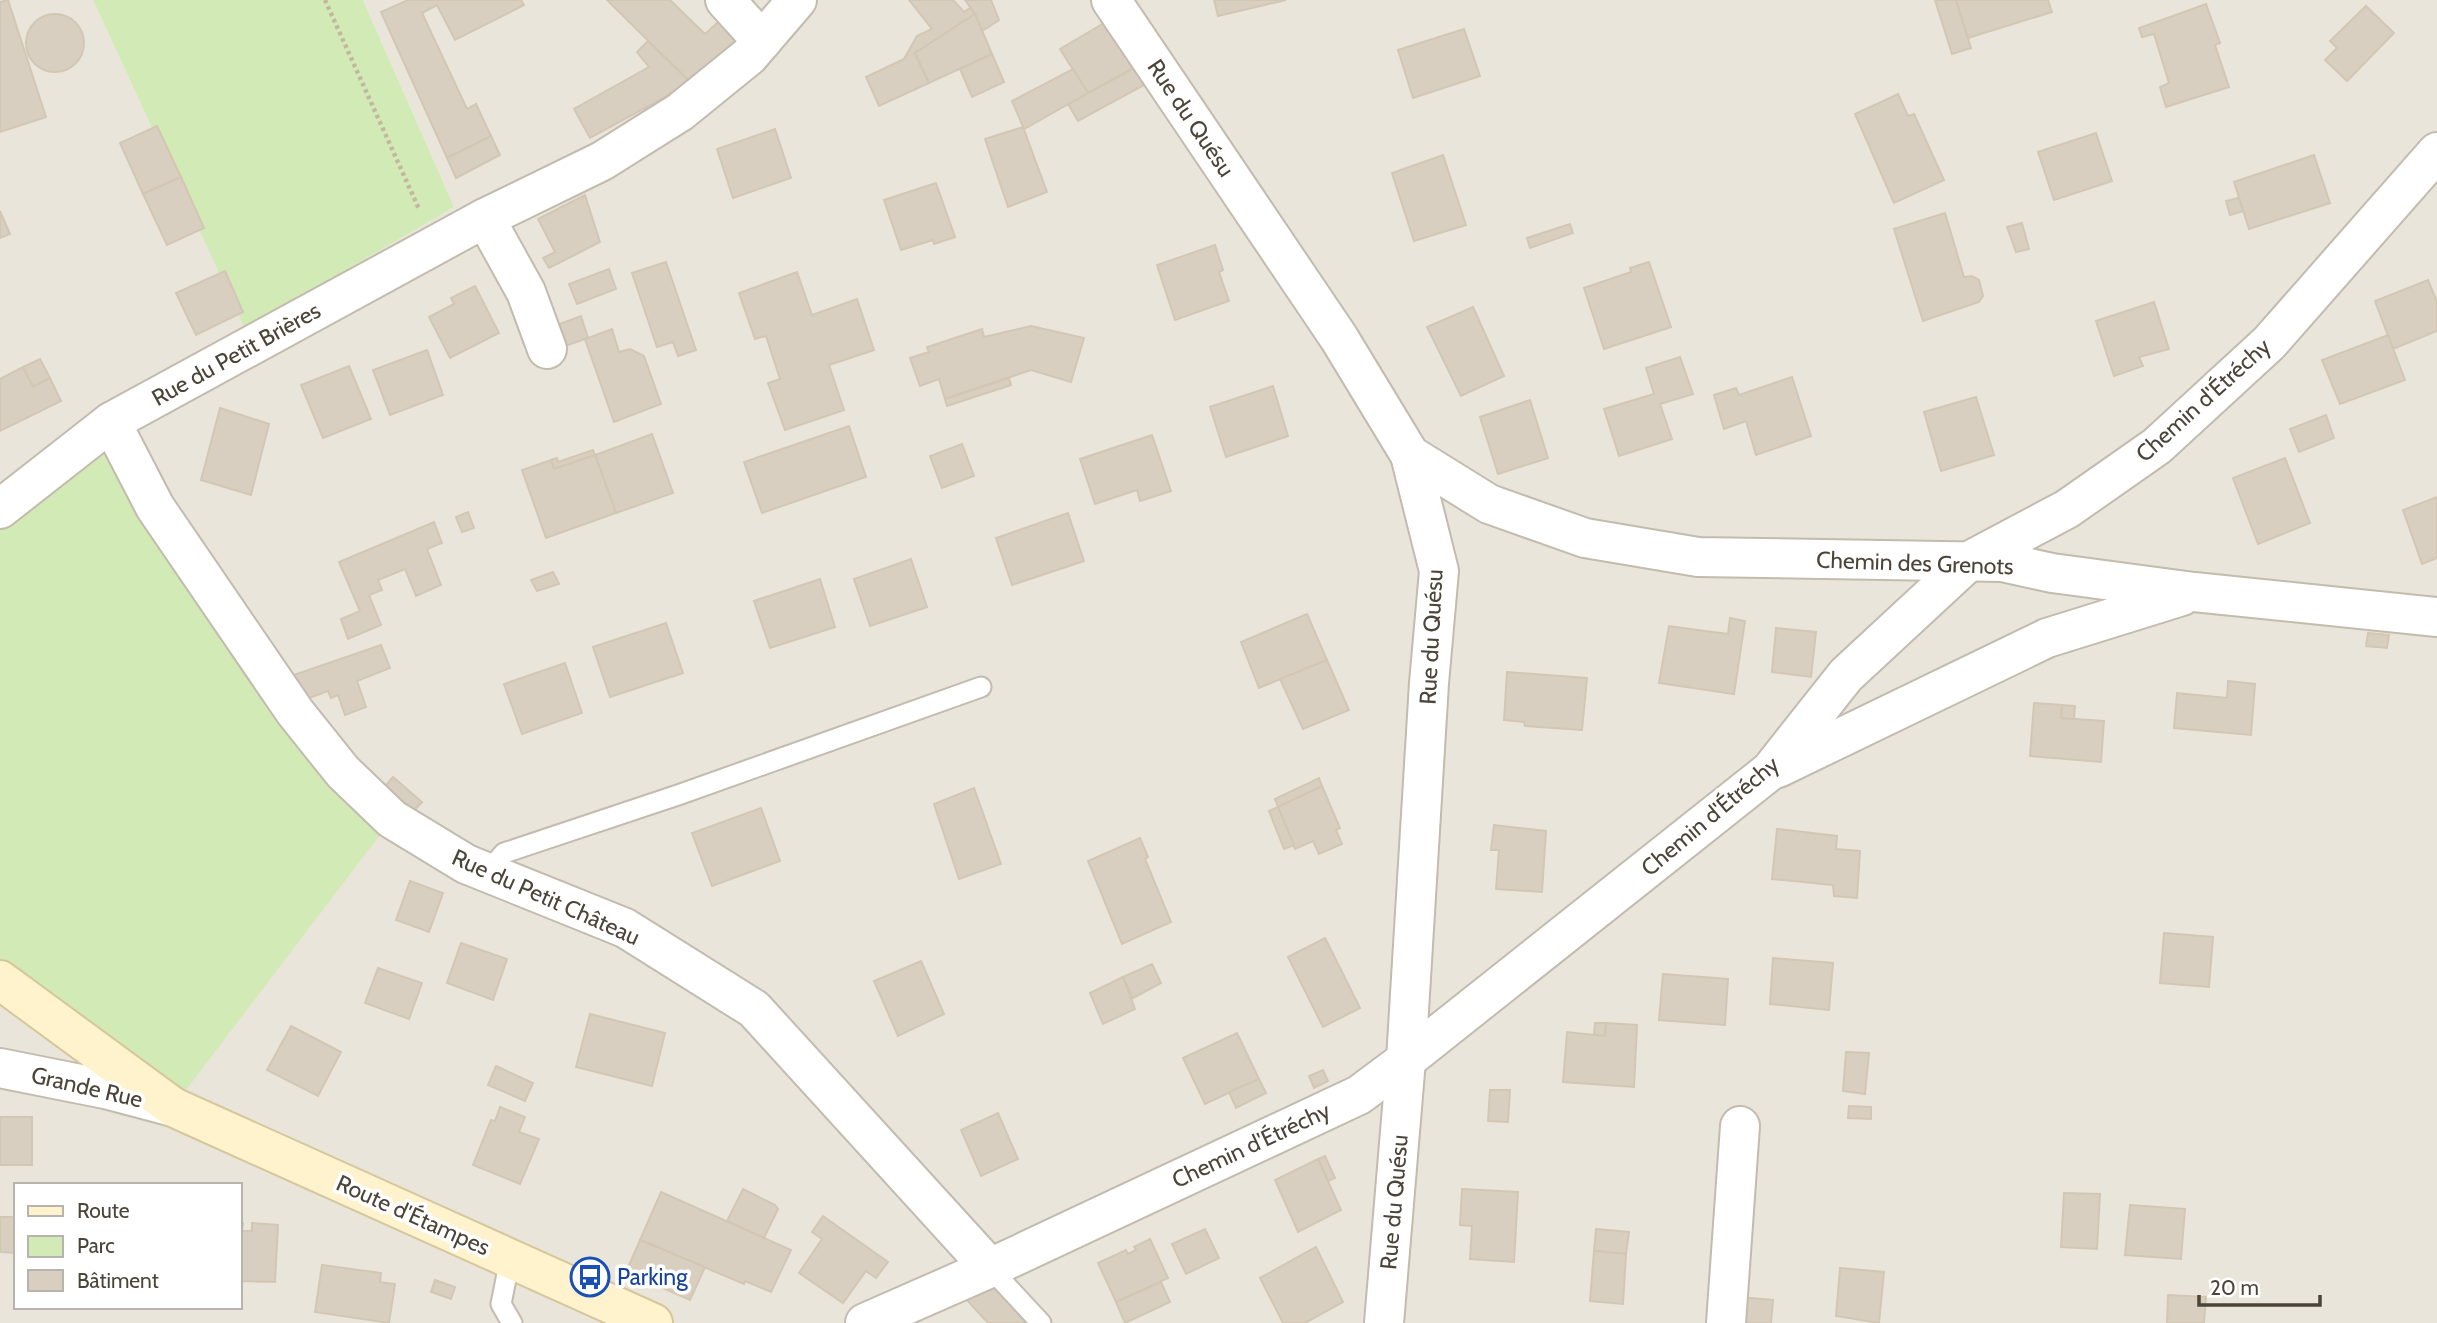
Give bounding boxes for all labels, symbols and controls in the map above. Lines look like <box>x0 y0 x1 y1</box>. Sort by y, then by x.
street label: Rue du Quésu <box>1141 54 1241 182</box>
street label: Rue du Petit Brières <box>147 296 325 412</box>
street label: Chemin d'Étréchy <box>2129 331 2276 468</box>
street label: Chemin des Grenots <box>1816 546 2014 580</box>
street label: Rue du Quésu <box>1413 569 1449 705</box>
street label: Chemin d'Étréchy <box>1635 749 1785 882</box>
street label: Rue du Petit Château <box>448 843 644 951</box>
street label: Grande Rue <box>29 1061 146 1113</box>
street label: Chemin d'Étréchy <box>1167 1095 1335 1194</box>
street label: Rue du Quésu <box>1374 1133 1414 1271</box>
street label: Route d'Étampes <box>332 1168 494 1261</box>
legend <box>14 1183 242 1309</box>
text: Route <box>77 1198 130 1223</box>
text: Parc <box>77 1233 115 1258</box>
bus stop icon: Parking <box>569 1256 611 1298</box>
place label: Parking <box>617 1263 688 1291</box>
scale bar <box>2199 1264 2320 1308</box>
text: Bâtiment <box>77 1268 159 1293</box>
text: 20 m <box>2210 1275 2259 1300</box>

